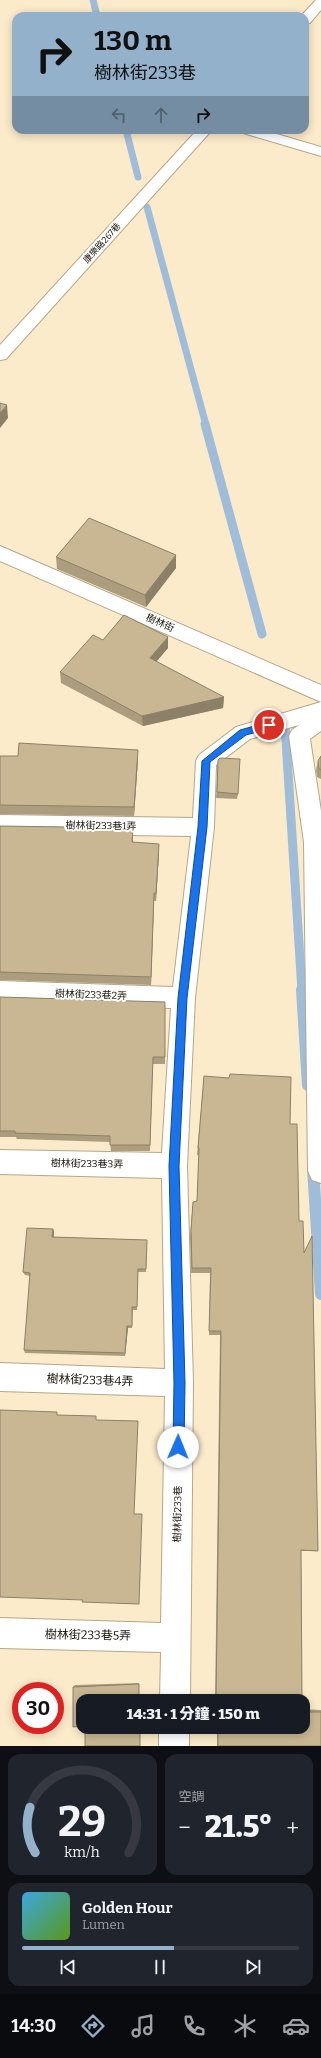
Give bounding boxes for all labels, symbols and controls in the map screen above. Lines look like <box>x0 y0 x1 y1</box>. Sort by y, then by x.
text: 130 m <box>94 24 172 57</box>
icon: right <box>28 28 80 80</box>
text: 樹林街233巷 <box>94 62 196 84</box>
icon: left <box>108 104 130 126</box>
icon: ahead <box>150 104 172 126</box>
icon: right <box>192 104 214 126</box>
street label: 康樂路267巷 <box>81 221 123 265</box>
street label: 樹林街 <box>144 611 176 635</box>
pin <box>252 708 286 742</box>
icon: arrive <box>258 714 280 736</box>
street label: 樹林街233巷1弄 <box>66 819 136 833</box>
street label: 樹林街233巷2弄 <box>55 988 127 1002</box>
street label: 樹林街233巷3弄 <box>51 1157 123 1171</box>
street label: 樹林街233巷4弄 <box>46 1371 134 1389</box>
position arrow <box>157 1426 199 1468</box>
street label: 樹林街233巷 <box>172 1486 184 1542</box>
street label: 樹林街233巷5弄 <box>45 1627 131 1643</box>
speed limit sign: 30 <box>12 1682 64 1734</box>
text: 14:31 · 1 分鐘 · 150 m <box>127 1705 259 1723</box>
text: 空調 <box>179 1789 205 1804</box>
text: 29 <box>58 1796 106 1846</box>
text: 21.5° <box>205 1809 272 1845</box>
text: − <box>179 1814 191 1841</box>
text: + <box>286 1814 299 1841</box>
text: km/h <box>65 1843 100 1860</box>
text: Golden Hour <box>82 1899 173 1917</box>
text: Lumen <box>82 1917 125 1932</box>
icon: previous <box>57 1956 79 1978</box>
icon: pause <box>149 1956 171 1978</box>
icon: next <box>242 1956 264 1978</box>
icon: directions <box>79 2012 107 2040</box>
icon: music <box>129 2012 157 2040</box>
icon: phone <box>180 2012 208 2040</box>
icon: climate <box>231 2012 259 2040</box>
icon: car <box>282 2012 310 2040</box>
text: 14:30 <box>11 2015 56 2037</box>

